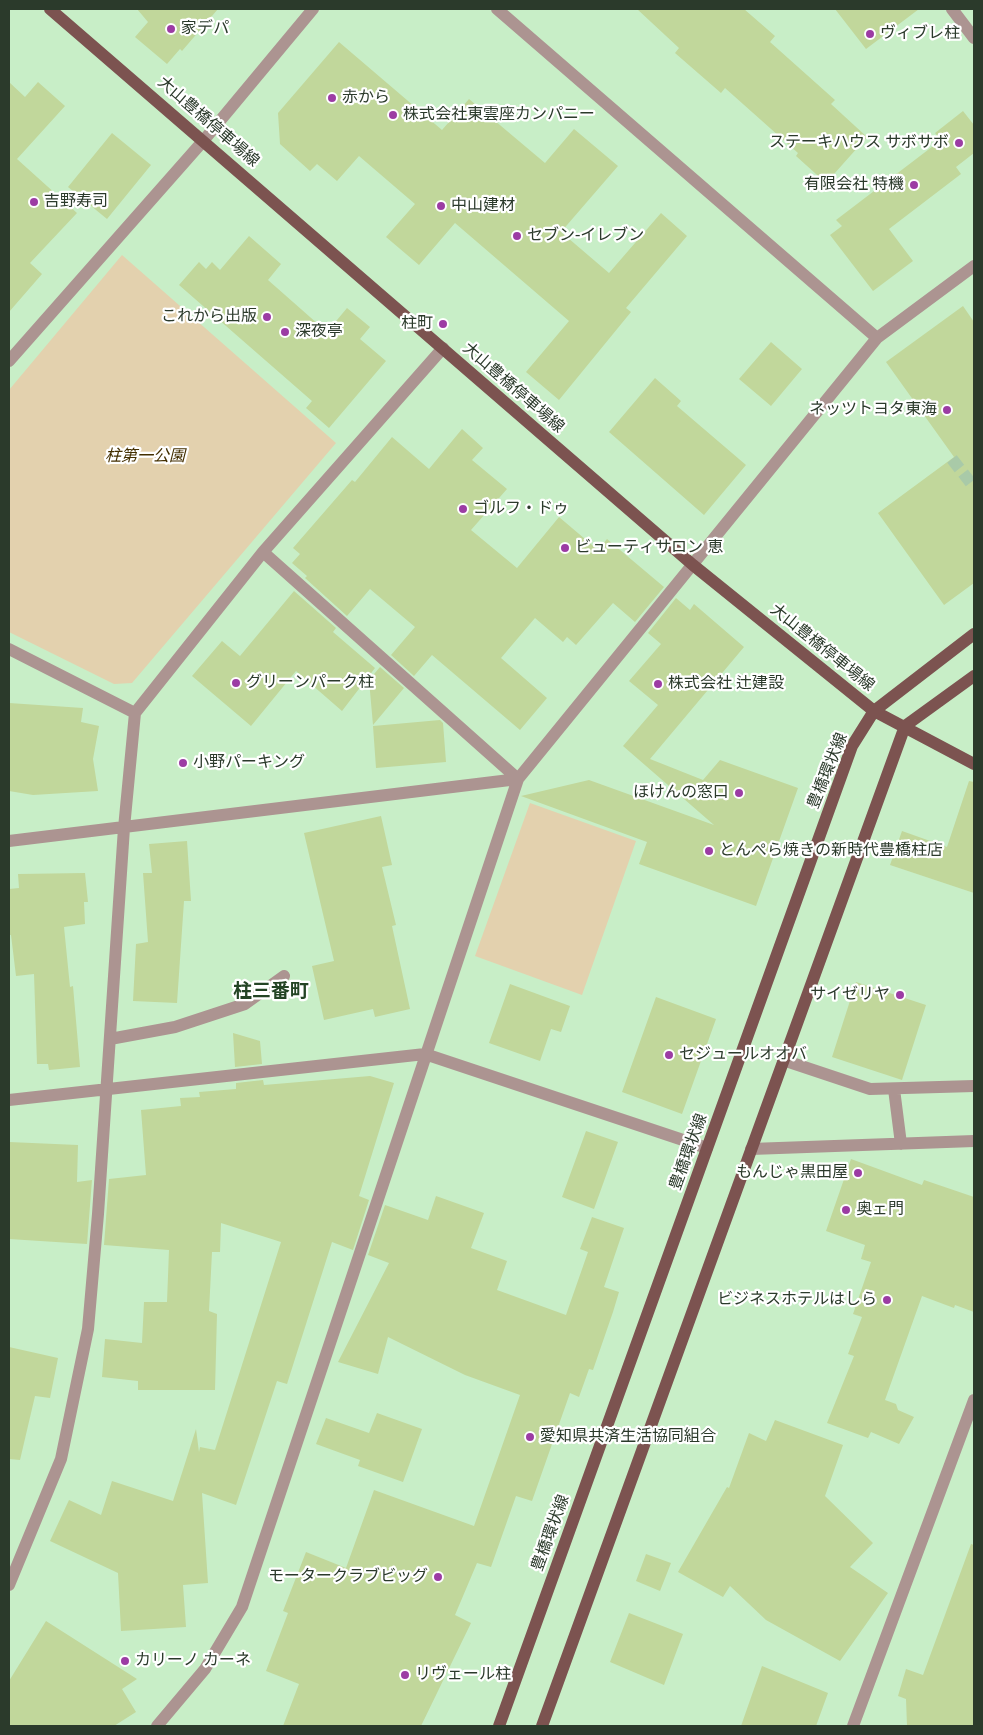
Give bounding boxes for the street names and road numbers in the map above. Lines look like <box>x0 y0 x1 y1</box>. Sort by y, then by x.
street label: 大山豊橋停車場線 <box>153 73 263 171</box>
street label: 大山豊橋停車場線 <box>458 339 568 437</box>
street label: 大山豊橋停車場線 <box>766 600 878 696</box>
street label: 豊橋環状線 <box>804 730 852 812</box>
street label: 豊橋環状線 <box>666 1111 712 1193</box>
street label: 豊橋環状線 <box>528 1492 574 1574</box>

